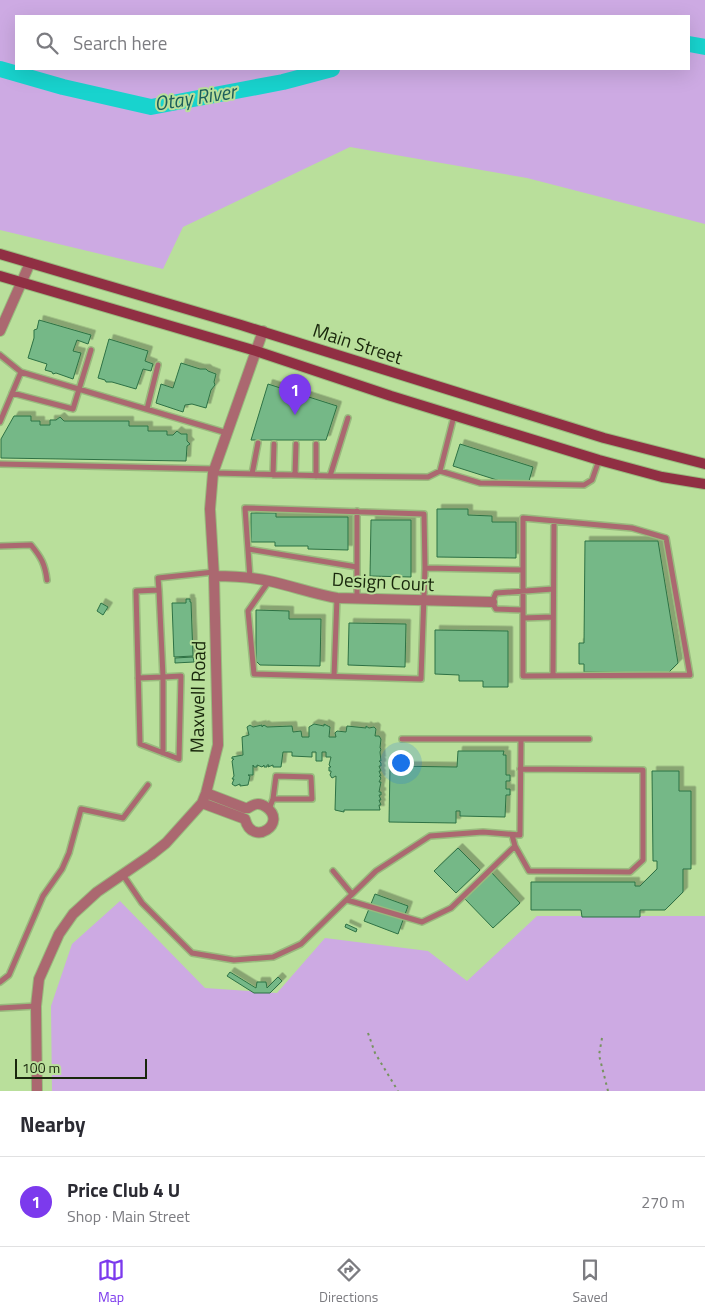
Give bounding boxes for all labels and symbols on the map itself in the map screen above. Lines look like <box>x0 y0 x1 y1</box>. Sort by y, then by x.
water label: Otay River <box>152 75 241 119</box>
street label: Main Street <box>309 315 407 371</box>
pin: 1 <box>279 374 311 415</box>
street label: Design Court <box>331 564 435 598</box>
street label: Maxwell Road <box>182 641 212 753</box>
your location <box>388 750 414 776</box>
scale bar <box>15 1056 148 1079</box>

